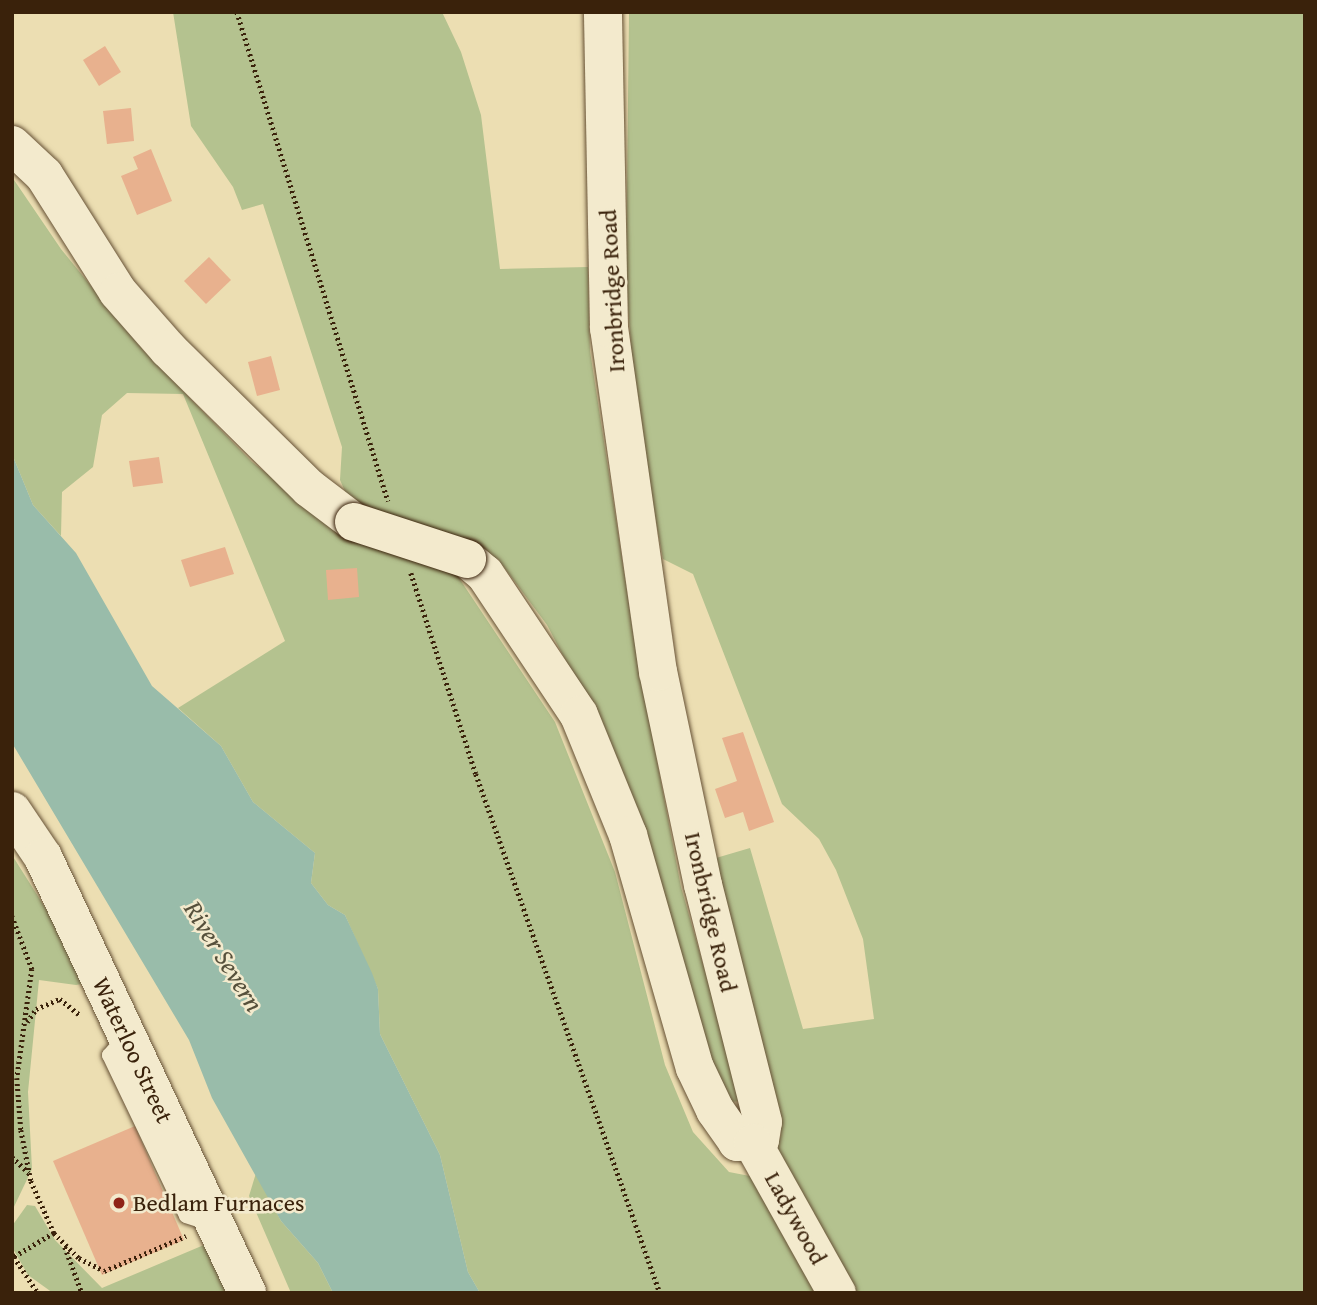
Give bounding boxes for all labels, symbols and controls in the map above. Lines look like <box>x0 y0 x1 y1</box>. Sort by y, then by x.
street label: Ironbridge Road <box>593 209 631 373</box>
street label: Ironbridge Road <box>679 829 743 995</box>
water label: River Severn <box>178 895 270 1017</box>
street label: Waterloo Street <box>87 972 179 1128</box>
street label: Ladywood <box>759 1167 833 1269</box>
place label: Bedlam Furnaces <box>133 1189 304 1217</box>
marker: Bedlam Furnaces <box>111 1195 127 1211</box>

